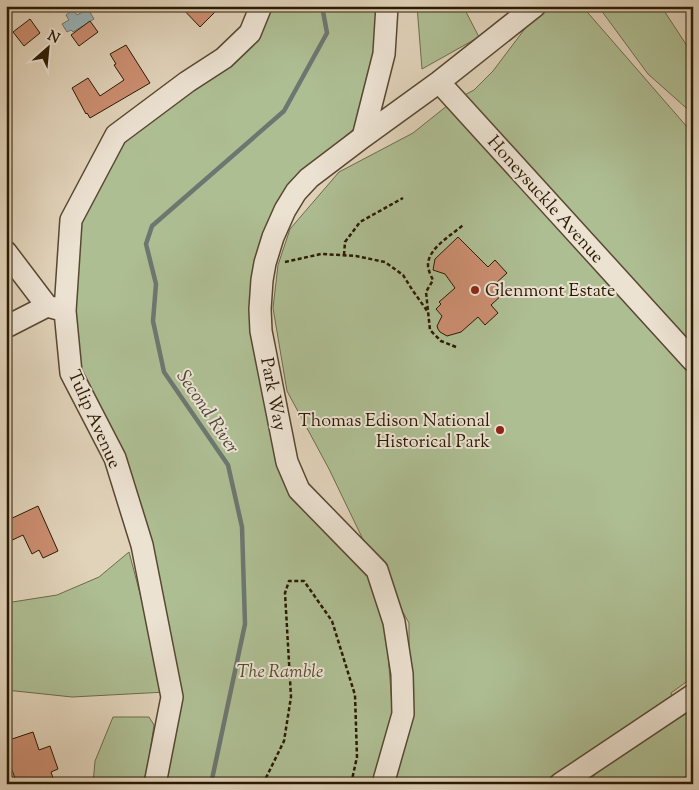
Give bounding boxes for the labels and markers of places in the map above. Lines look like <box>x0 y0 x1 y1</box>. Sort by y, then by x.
place label: Glenmont Estate <box>485 279 615 305</box>
marker: Glenmont Estate <box>469 284 481 296</box>
place label: Thomas Edison National Historical Park <box>298 409 490 456</box>
marker: Thomas Edison National Historical Park <box>494 424 506 436</box>

